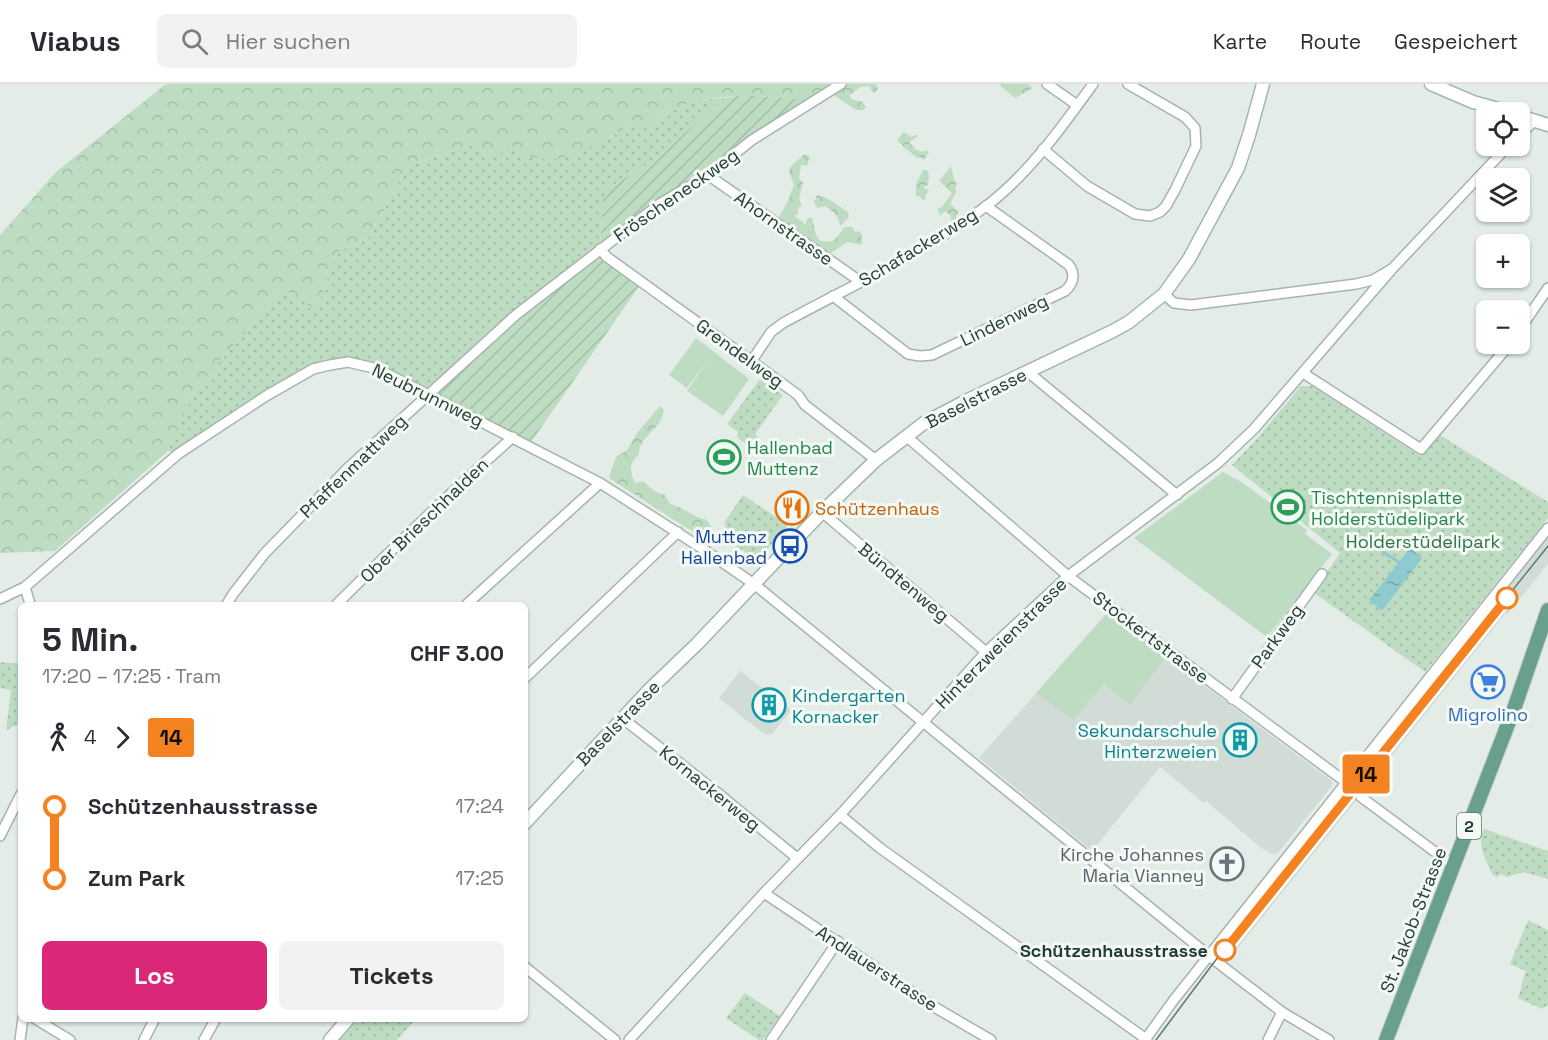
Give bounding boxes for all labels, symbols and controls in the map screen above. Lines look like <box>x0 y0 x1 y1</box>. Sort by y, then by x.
search box <box>157 14 577 68</box>
text: Viabus <box>30 23 121 59</box>
icon: search <box>178 25 211 58</box>
text: Hier suchen <box>226 27 351 55</box>
text: Karte <box>1213 28 1267 55</box>
text: Route <box>1300 28 1361 55</box>
text: Gespeichert <box>1394 28 1518 55</box>
map controls <box>1476 102 1530 354</box>
button: locate <box>1476 102 1530 156</box>
street label: Fröscheneckweg <box>609 143 743 247</box>
button: layers <box>1476 168 1530 222</box>
street label: Ahornstrasse <box>730 186 838 270</box>
street label: Schafackerweg <box>854 203 982 291</box>
button: + <box>1476 234 1530 288</box>
street label: Lindenweg <box>956 289 1052 351</box>
button: − <box>1476 300 1530 354</box>
street label: Grendelweg <box>692 313 788 393</box>
street label: Neubrunnweg <box>368 358 488 432</box>
street label: Baselstrasse <box>921 363 1031 433</box>
street label: Pfaffenmattweg <box>295 409 411 523</box>
place label: Hallenbad Muttenz <box>747 436 833 480</box>
sports icon: Hallenbad Muttenz <box>706 439 742 475</box>
street label: Ober Brieschhalden <box>355 453 493 587</box>
place label: Tischtennisplatte Holderstüdelipark <box>1311 486 1466 530</box>
sports icon: Tischtennisplatte Holderstüdelipark <box>1270 489 1306 525</box>
restaurant icon: Schützenhaus <box>774 490 810 526</box>
place label: Schützenhaus <box>815 497 939 520</box>
place label: Muttenz Hallenbad <box>681 525 767 569</box>
bus stop icon: Muttenz Hallenbad <box>772 528 808 564</box>
park label: Holderstüdelipark <box>1346 530 1500 553</box>
street label: Bündtenweg <box>854 537 954 627</box>
street label: Hinterzweienstrasse <box>930 572 1072 714</box>
street label: Stockertstrasse <box>1088 586 1214 688</box>
unlabelled marker <box>1496 587 1518 609</box>
street label: Parkweg <box>1246 599 1308 673</box>
text: 5 Min. <box>42 619 138 661</box>
text: CHF 3.00 <box>410 639 504 667</box>
text: 17:20 – 17:25 · Tram <box>42 663 221 689</box>
supermarket icon: Migrolino <box>1470 664 1506 700</box>
street label: Baselstrasse <box>571 675 665 771</box>
place label: Kindergarten Kornacker <box>792 684 905 728</box>
building icon: Kindergarten Kornacker <box>751 687 787 723</box>
place label: Migrolino <box>1448 703 1528 726</box>
place label: Sekundarschule Hinterzweien <box>1078 719 1217 763</box>
icon: walk <box>42 721 75 754</box>
icon: forward <box>106 721 139 754</box>
building icon: Sekundarschule Hinterzweien <box>1222 722 1258 758</box>
text: 4 <box>84 724 97 750</box>
text: 14 <box>160 724 182 751</box>
street label: Kornackerweg <box>655 740 765 836</box>
line badge: 14 <box>1339 754 1393 794</box>
text: 14 <box>1355 761 1377 788</box>
text: Schützenhausstrasse <box>88 792 318 820</box>
text: 17:24 <box>455 793 504 819</box>
road number: 2 <box>1457 813 1481 839</box>
place label: Kirche Johannes Maria Vianney <box>1060 843 1204 887</box>
street label: St. Jakob-Strasse <box>1375 844 1451 996</box>
church icon: Kirche Johannes Maria Vianney <box>1209 846 1245 882</box>
text: Zum Park <box>88 864 185 892</box>
text: 17:25 <box>455 865 504 891</box>
street label: Andlauerstrasse <box>812 920 942 1016</box>
place label: Schützenhausstrasse <box>1020 939 1208 962</box>
marker: Schützenhausstrasse <box>1214 939 1236 961</box>
button: Los <box>42 941 267 1010</box>
button: Tickets <box>279 941 504 1010</box>

